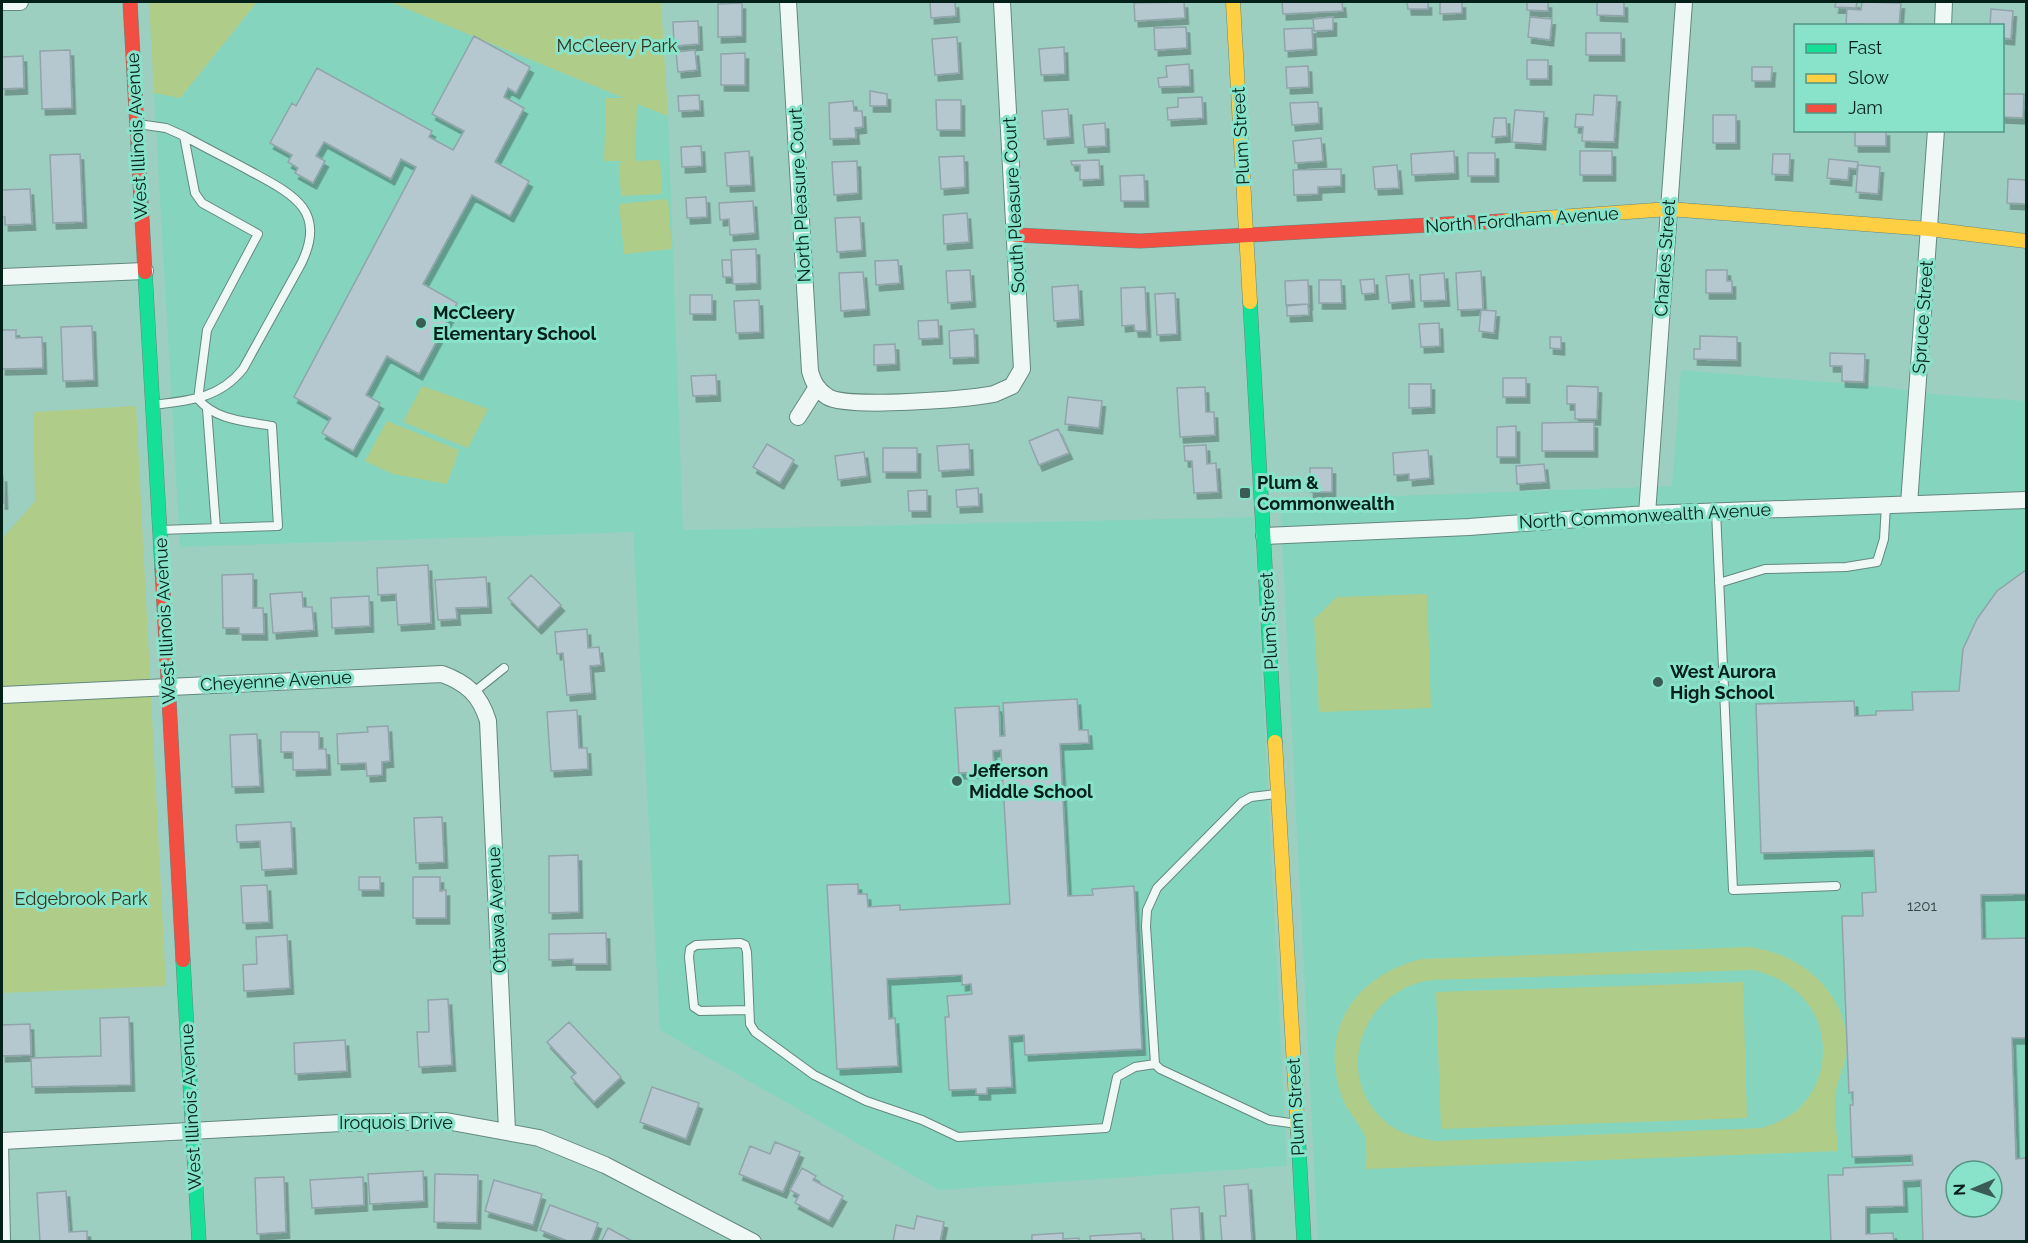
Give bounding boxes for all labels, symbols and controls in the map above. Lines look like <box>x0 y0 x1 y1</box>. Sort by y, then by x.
legend <box>1794 24 2004 132</box>
park label: McCleery Park <box>557 35 678 56</box>
text: Fast <box>1848 37 1882 58</box>
street label: West Illinois Avenue <box>122 52 151 220</box>
text: Slow <box>1848 67 1889 88</box>
street label: Plum Street <box>1227 87 1254 185</box>
text: Jam <box>1848 97 1883 118</box>
street label: North Pleasure Court <box>784 107 815 283</box>
street label: South Pleasure Court <box>998 116 1029 294</box>
street label: Charles Street <box>1650 199 1679 317</box>
street label: North Fordham Avenue <box>1425 202 1620 237</box>
street label: Spruce Street <box>1908 259 1937 375</box>
place label: McCleery Elementary School <box>433 302 597 344</box>
marker: McCleery Elementary School <box>414 316 428 330</box>
place label: Plum & Commonwealth <box>1257 472 1395 514</box>
marker: Plum & Commonwealth <box>1238 486 1252 500</box>
street label: North Commonwealth Avenue <box>1518 498 1772 533</box>
street label: West Illinois Avenue <box>150 537 179 705</box>
street label: Plum Street <box>1255 572 1282 670</box>
place label: West Aurora High School <box>1670 661 1776 703</box>
street label: Cheyenne Avenue <box>200 666 353 695</box>
marker: West Aurora High School <box>1651 675 1665 689</box>
place label: Jefferson Middle School <box>969 760 1093 802</box>
marker: Jefferson Middle School <box>950 774 964 788</box>
street label: Ottawa Avenue <box>483 846 510 974</box>
park label: Edgebrook Park <box>14 888 148 909</box>
house number: 1201 <box>1907 897 1937 915</box>
street label: West Illinois Avenue <box>176 1023 205 1191</box>
street label: Plum Street <box>1282 1058 1309 1156</box>
street label: Iroquois Drive <box>339 1112 453 1133</box>
north arrow <box>1944 1159 2004 1219</box>
text: N <box>1950 1183 1969 1196</box>

